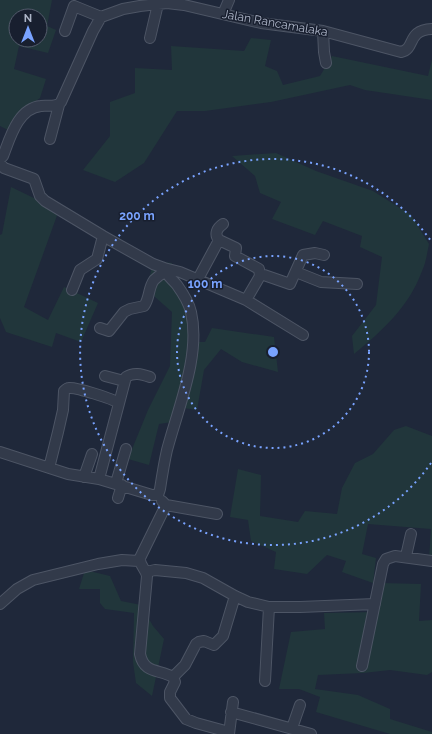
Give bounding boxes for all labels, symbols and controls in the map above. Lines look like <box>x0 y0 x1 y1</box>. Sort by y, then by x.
street label: Jalan Rancamalaka <box>221 7 329 39</box>
north arrow <box>8 8 48 48</box>
text: N <box>24 12 32 25</box>
text: 200 m <box>119 209 155 223</box>
text: 100 m <box>188 277 222 291</box>
centre of rings <box>266 345 280 359</box>

